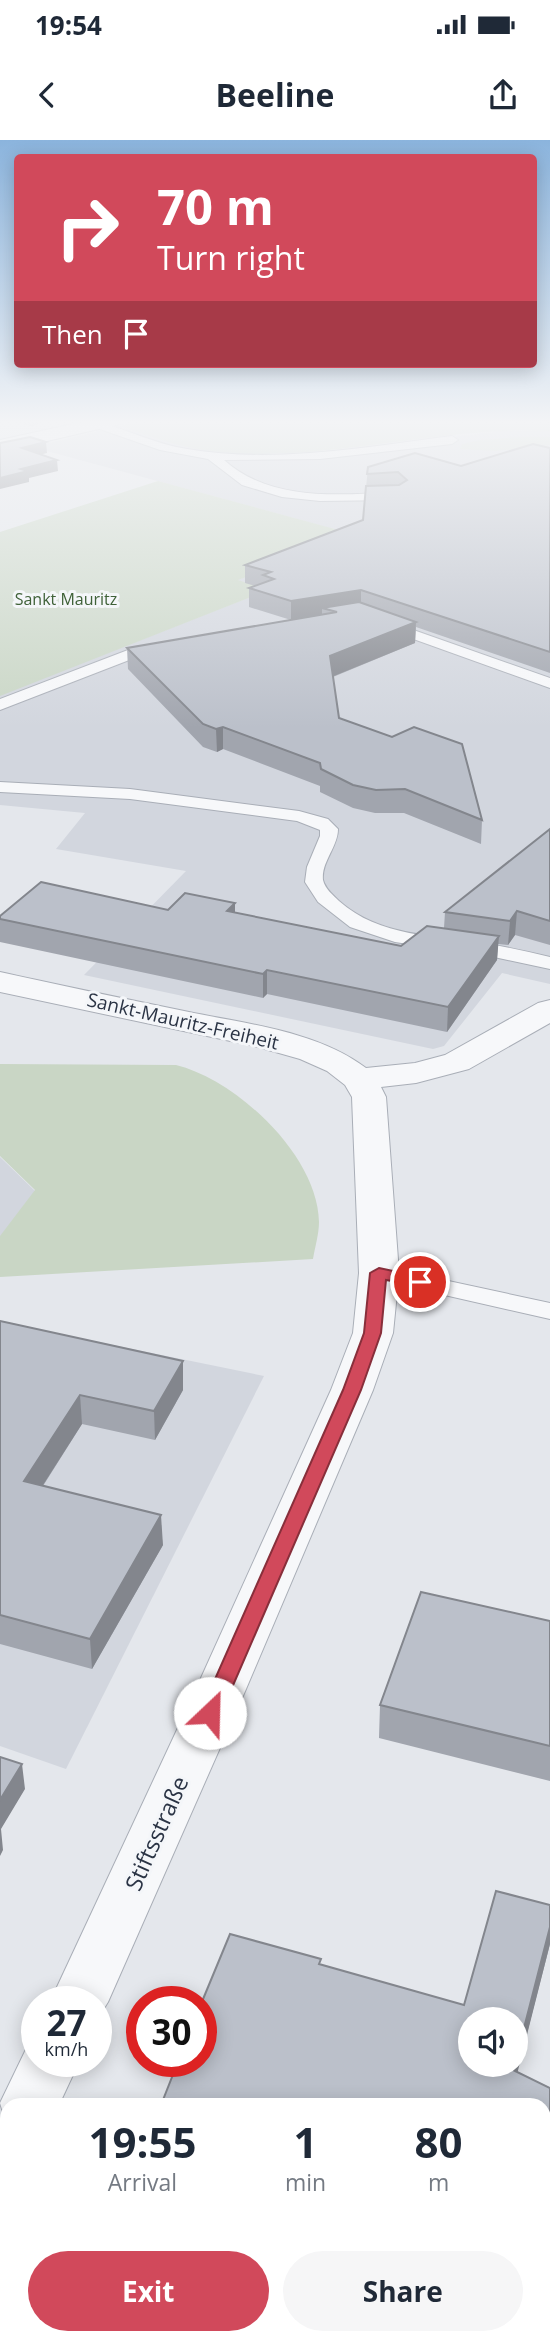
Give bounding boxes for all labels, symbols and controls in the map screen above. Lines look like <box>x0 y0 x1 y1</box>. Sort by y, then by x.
text: 19:54 <box>35 7 102 43</box>
text: Beeline <box>216 73 334 116</box>
icon: back <box>28 76 66 114</box>
icon: share <box>484 76 522 114</box>
text: 70 m <box>157 173 274 239</box>
icon: right <box>42 182 133 273</box>
text: Turn right <box>157 236 305 279</box>
icon: arrive <box>117 315 155 353</box>
text: Then <box>42 316 103 352</box>
park label: Sankt Mauritz <box>15 588 117 610</box>
street label: Sankt-Mauritz-Freiheit <box>85 986 282 1056</box>
pin <box>390 1252 450 1312</box>
icon: arrive <box>401 1263 439 1301</box>
position arrow <box>173 1676 247 1750</box>
street label: Stiftsstraße <box>117 1771 195 1895</box>
speed limit sign: 30 <box>126 1986 217 2077</box>
text: 27 <box>46 1999 87 2046</box>
map controls <box>458 2007 528 2077</box>
button: sound <box>458 2007 528 2077</box>
text: km/h <box>45 2037 88 2061</box>
text: 19:55 <box>88 2113 196 2170</box>
text: 1 <box>293 2113 318 2170</box>
text: 80 <box>415 2113 463 2170</box>
text: Arrival <box>108 2166 177 2198</box>
text: min <box>285 2166 326 2198</box>
text: m <box>428 2166 449 2198</box>
button: Exit <box>28 2251 269 2331</box>
button: Share <box>283 2251 523 2331</box>

